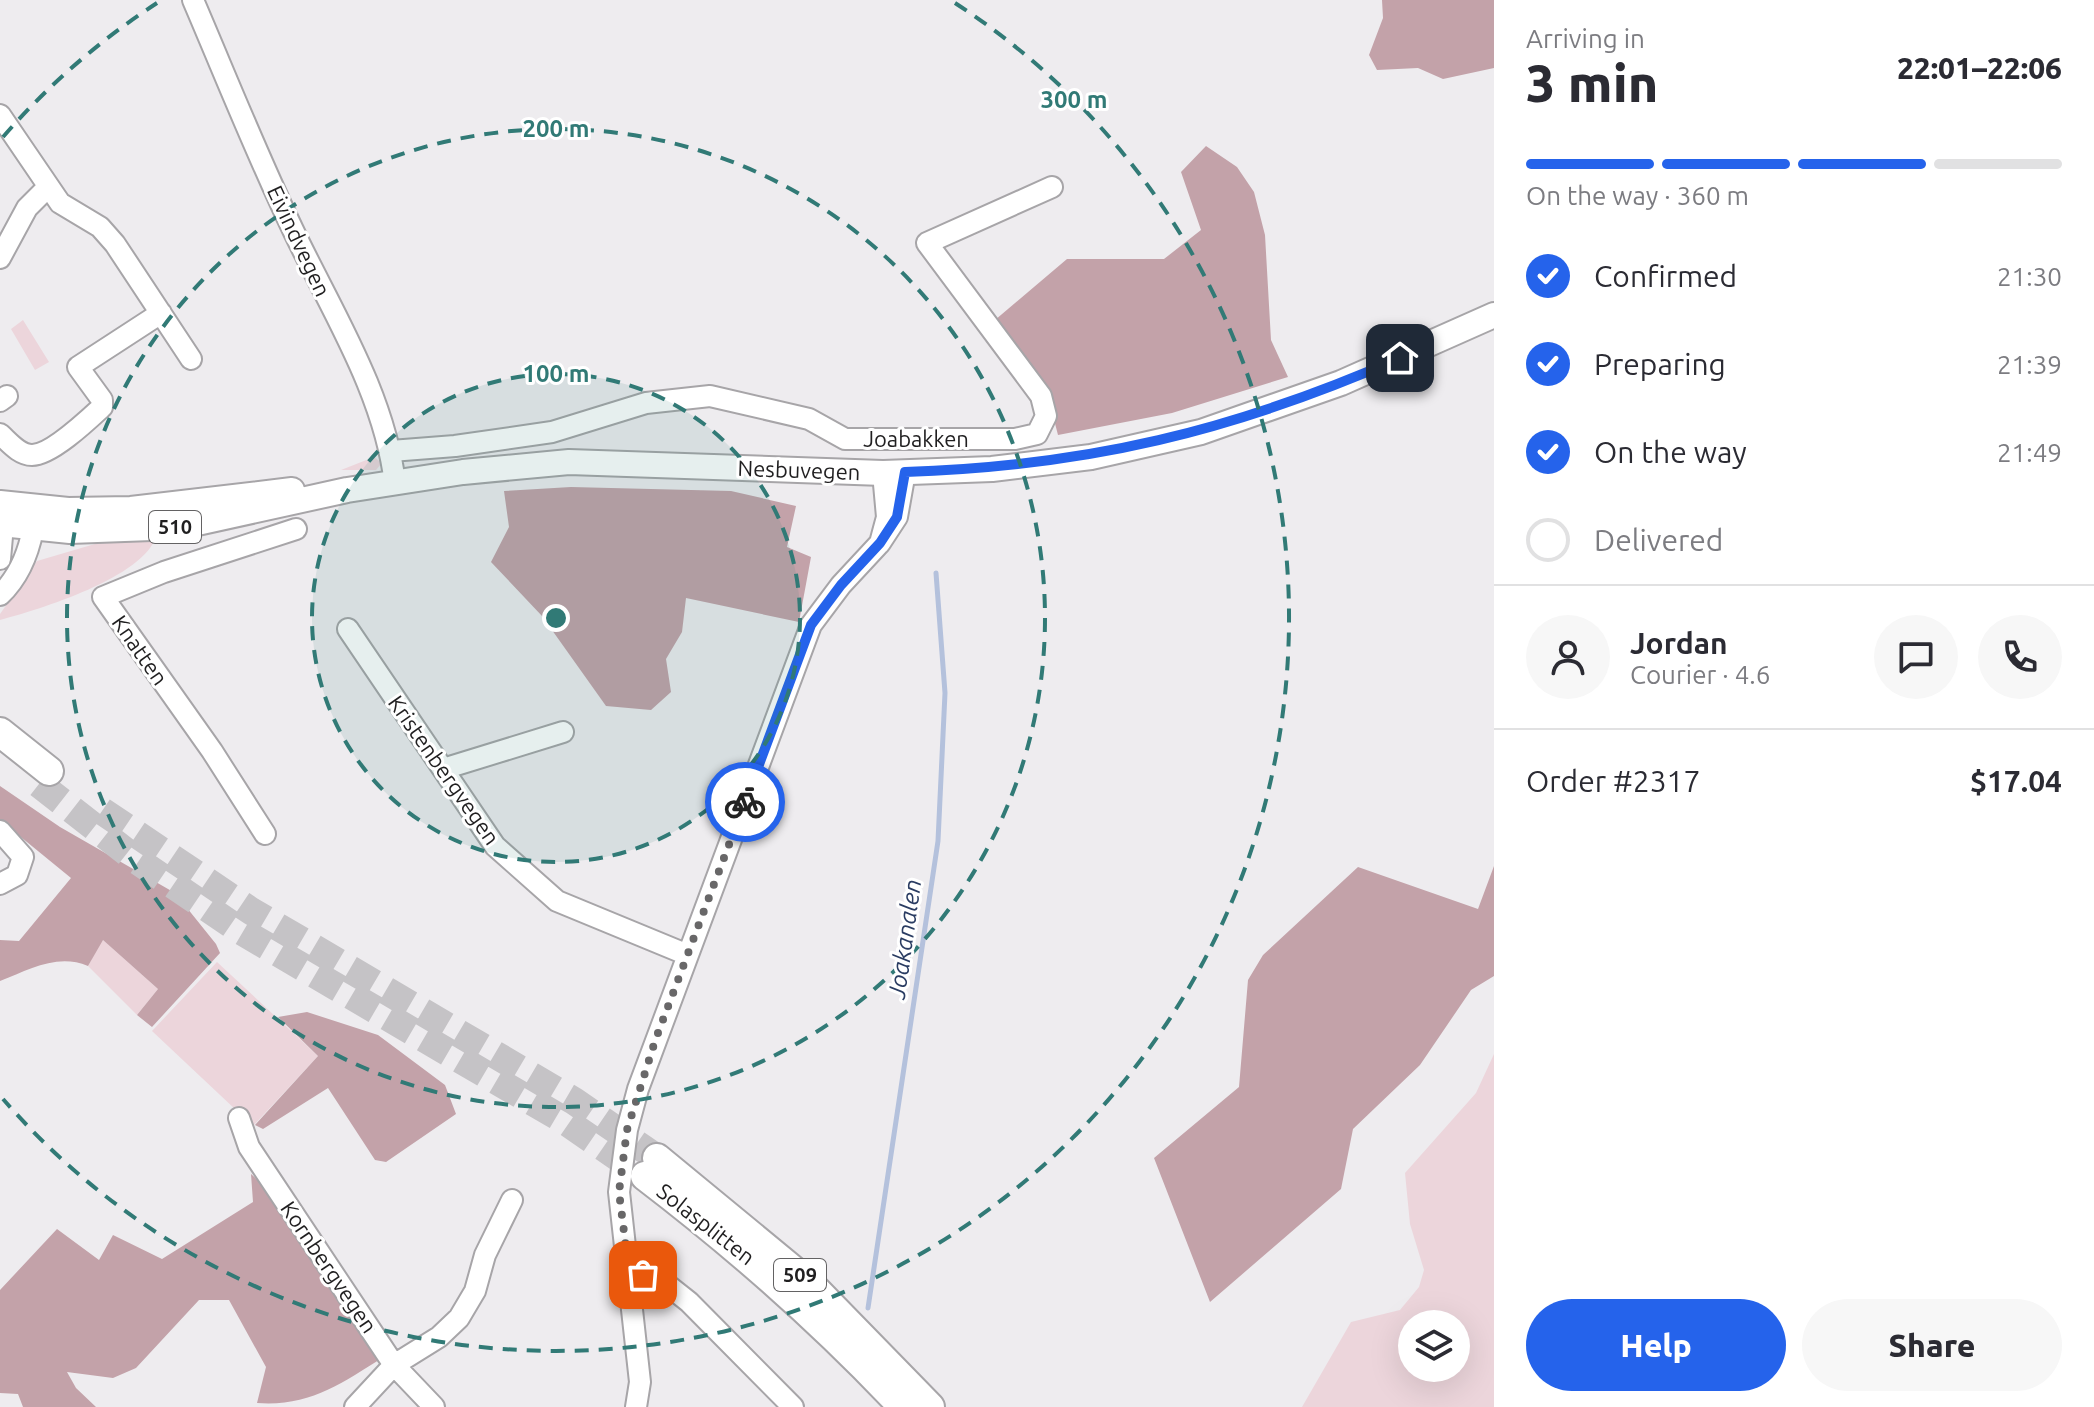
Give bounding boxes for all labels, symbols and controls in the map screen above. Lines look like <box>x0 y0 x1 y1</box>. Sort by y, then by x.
text: Arriving in <box>1526 24 1645 53</box>
text: 22:01–22:06 <box>1897 51 2062 85</box>
text: 3 min <box>1526 54 1658 112</box>
text: 300 m <box>1041 86 1107 113</box>
text: 200 m <box>523 115 589 142</box>
street label: Eivindvegen <box>263 181 336 300</box>
text: On the way · 360 m <box>1526 181 1749 210</box>
icon: check <box>1526 254 1570 298</box>
text: Confirmed <box>1594 259 1737 293</box>
text: 21:30 <box>1997 262 2062 291</box>
pin <box>1366 324 1434 392</box>
icon: home <box>1378 336 1422 380</box>
icon: check <box>1526 342 1570 386</box>
text: Preparing <box>1594 347 1726 381</box>
text: 21:39 <box>1997 350 2062 379</box>
text: 100 m <box>523 360 589 387</box>
street label: Joabakken <box>863 426 969 451</box>
icon: check <box>1526 430 1570 474</box>
text: On the way <box>1594 435 1747 469</box>
text: 21:49 <box>1997 438 2062 467</box>
street label: Nesbuvegen <box>737 455 861 484</box>
road number: 510 <box>149 511 201 543</box>
text: Delivered <box>1594 523 1723 557</box>
centre of rings <box>542 604 570 632</box>
street label: Knatten <box>107 610 173 689</box>
button: person <box>1526 615 1610 699</box>
button: chat <box>1874 615 1958 699</box>
button: phone <box>1978 615 2062 699</box>
text: Jordan <box>1630 626 1728 660</box>
text: Courier · 4.6 <box>1630 660 1770 689</box>
street label: Kristenbergvegen <box>384 690 505 849</box>
courier <box>705 762 785 842</box>
text: Order #2317 <box>1526 764 1700 798</box>
text: $17.04 <box>1970 764 2062 798</box>
icon: bike <box>723 780 767 824</box>
water label: Joakanalen <box>883 877 926 1001</box>
street label: Solasplitten <box>653 1178 760 1269</box>
street label: Kornbergvegen <box>276 1196 383 1337</box>
pin <box>609 1241 677 1309</box>
icon: bag <box>621 1253 665 1297</box>
road number: 509 <box>774 1259 826 1291</box>
button: Help <box>1526 1299 1786 1391</box>
button: Share <box>1802 1299 2062 1391</box>
map controls <box>1398 1310 1470 1382</box>
button: layers <box>1398 1310 1470 1382</box>

